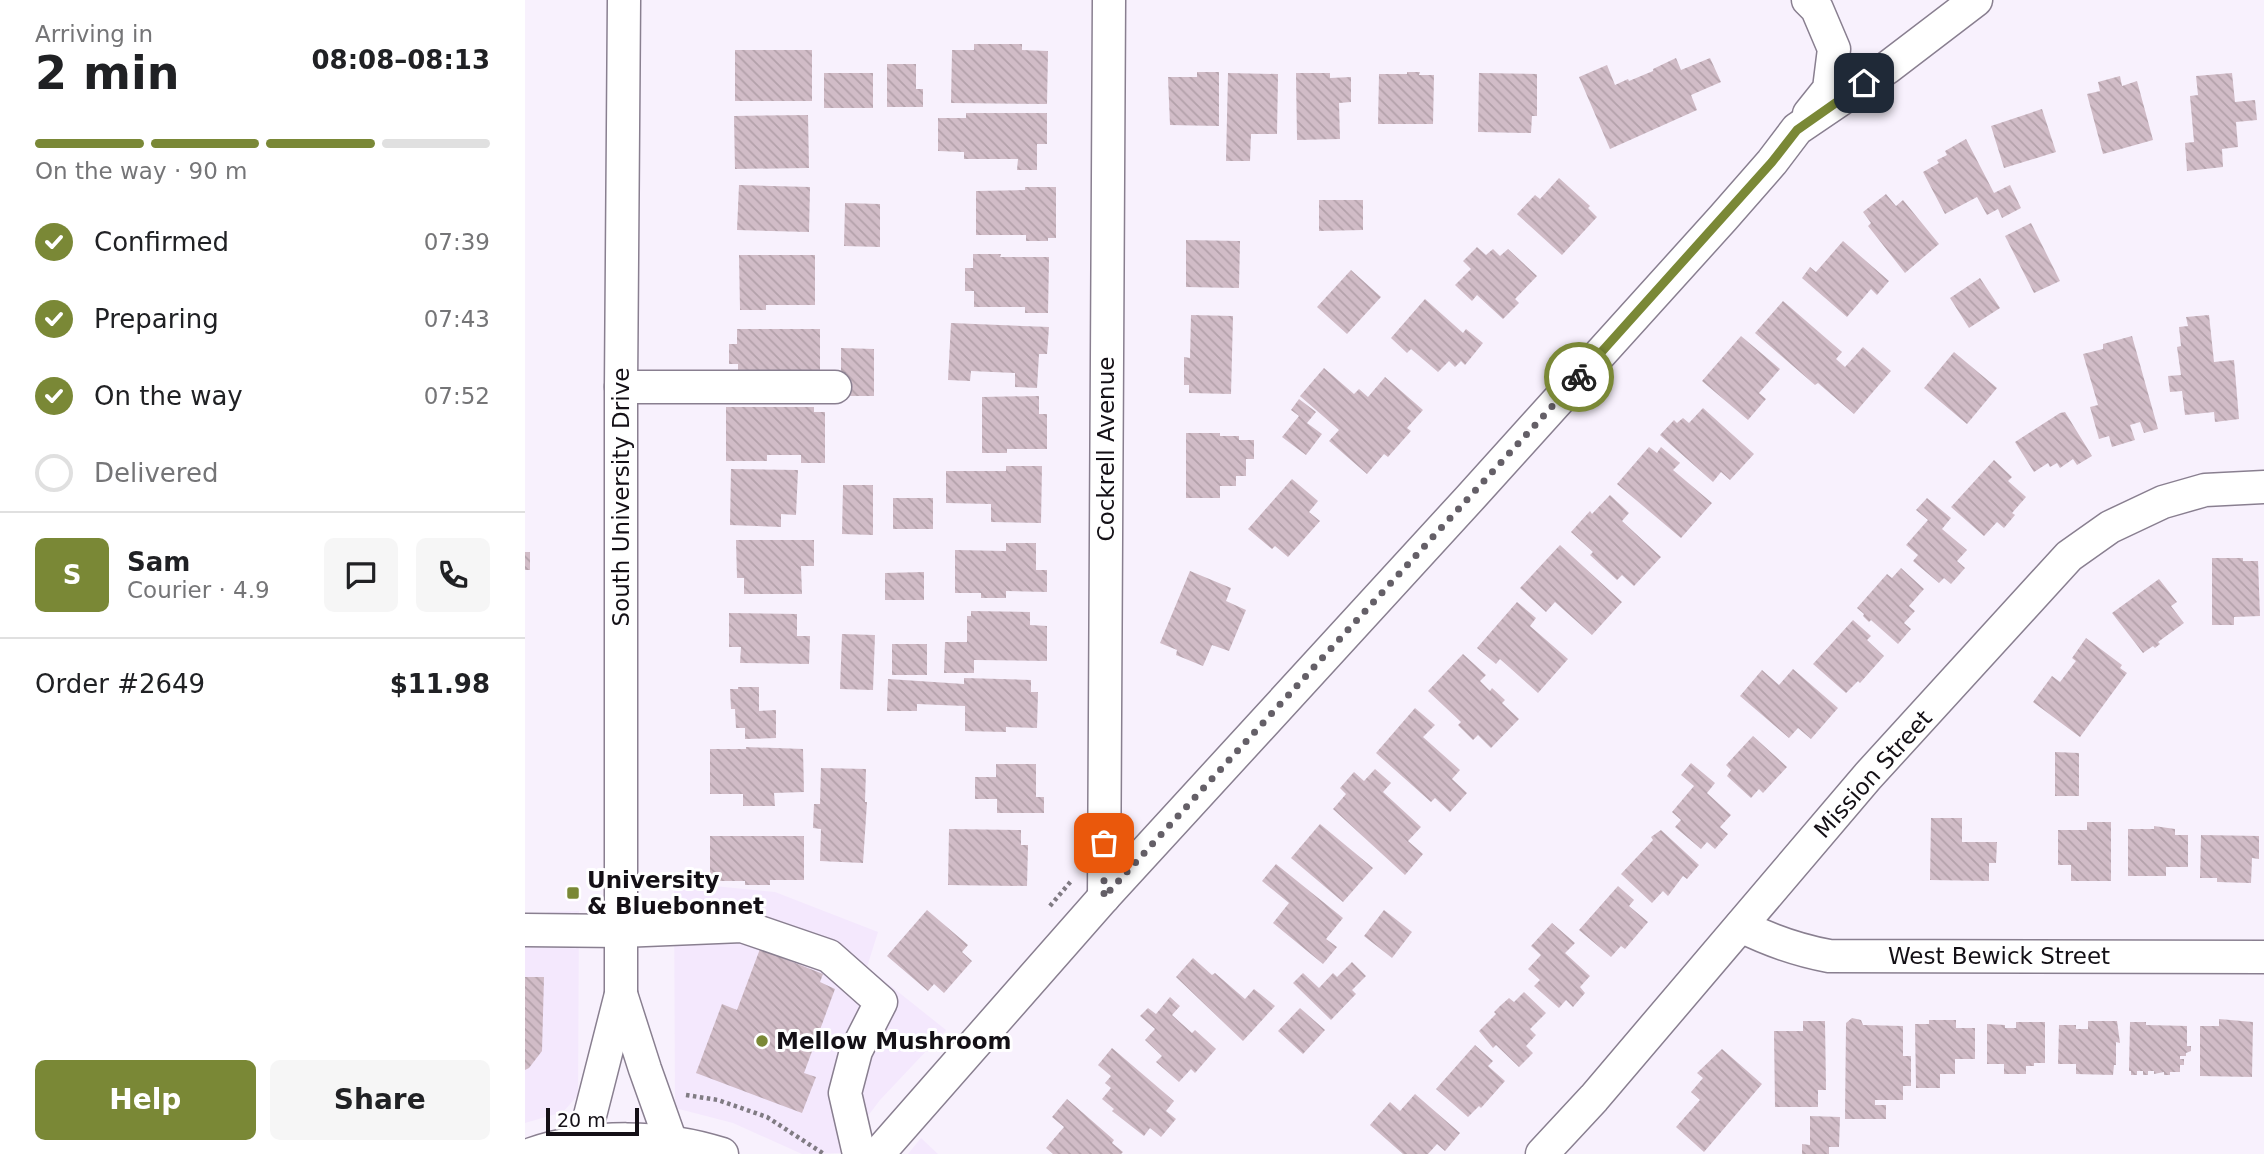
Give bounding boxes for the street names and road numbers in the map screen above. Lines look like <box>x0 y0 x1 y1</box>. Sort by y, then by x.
street label: Cockrell Avenue <box>1093 357 1119 541</box>
street label: South University Drive <box>608 368 634 626</box>
street label: Mission Street <box>1809 705 1937 843</box>
street label: West Bewick Street <box>1888 943 2110 969</box>

